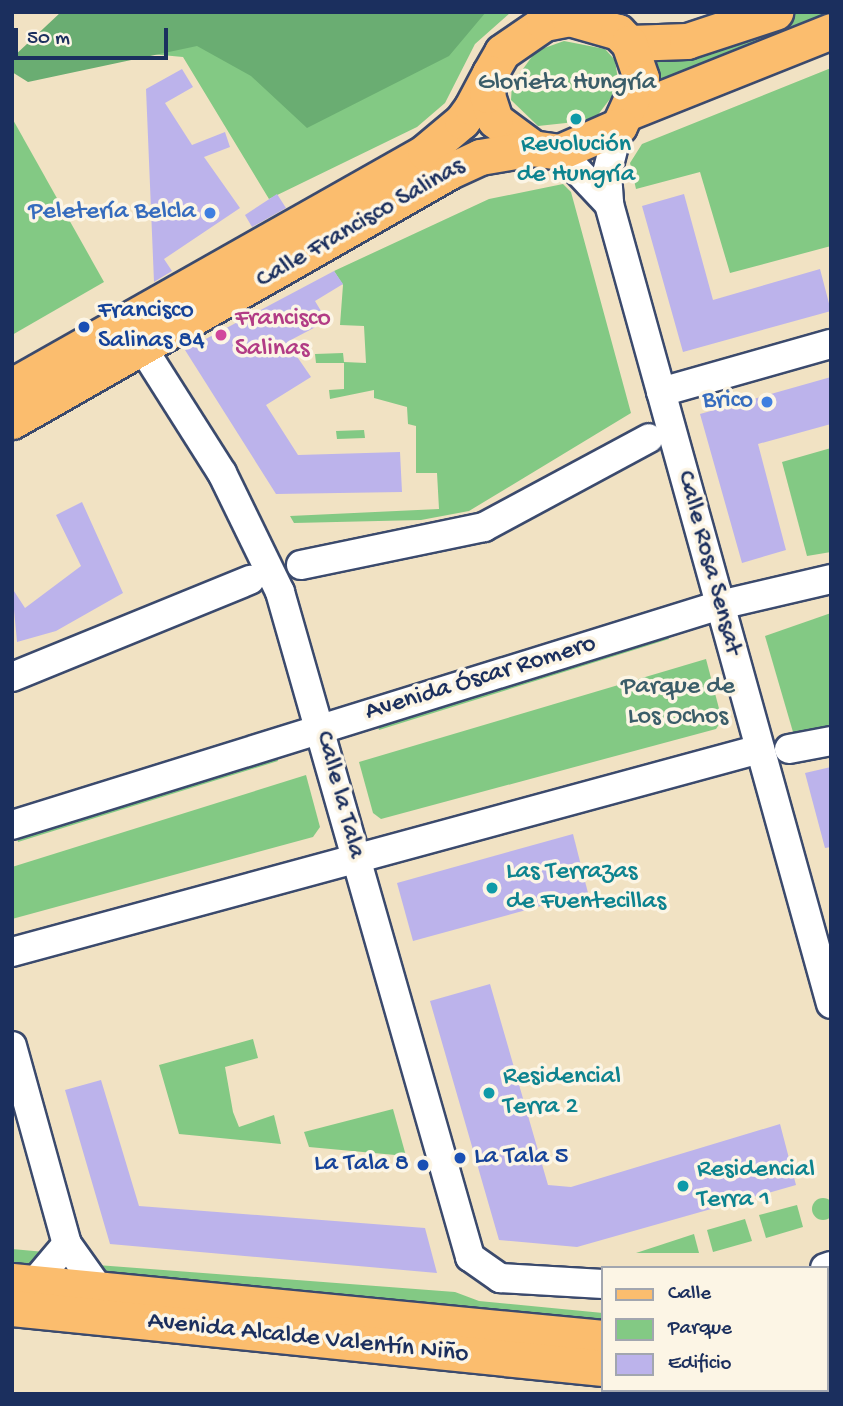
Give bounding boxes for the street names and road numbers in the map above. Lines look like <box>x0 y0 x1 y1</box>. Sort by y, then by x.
street label: Calle Francisco Salinas <box>251 152 471 296</box>
street label: Calle Rosa Sensat <box>668 468 748 658</box>
street label: Avenida Óscar Romero <box>362 629 600 729</box>
street label: Calle la Tala <box>307 728 371 862</box>
street label: Avenida Alcalde Valentín Niño <box>146 1307 470 1371</box>

